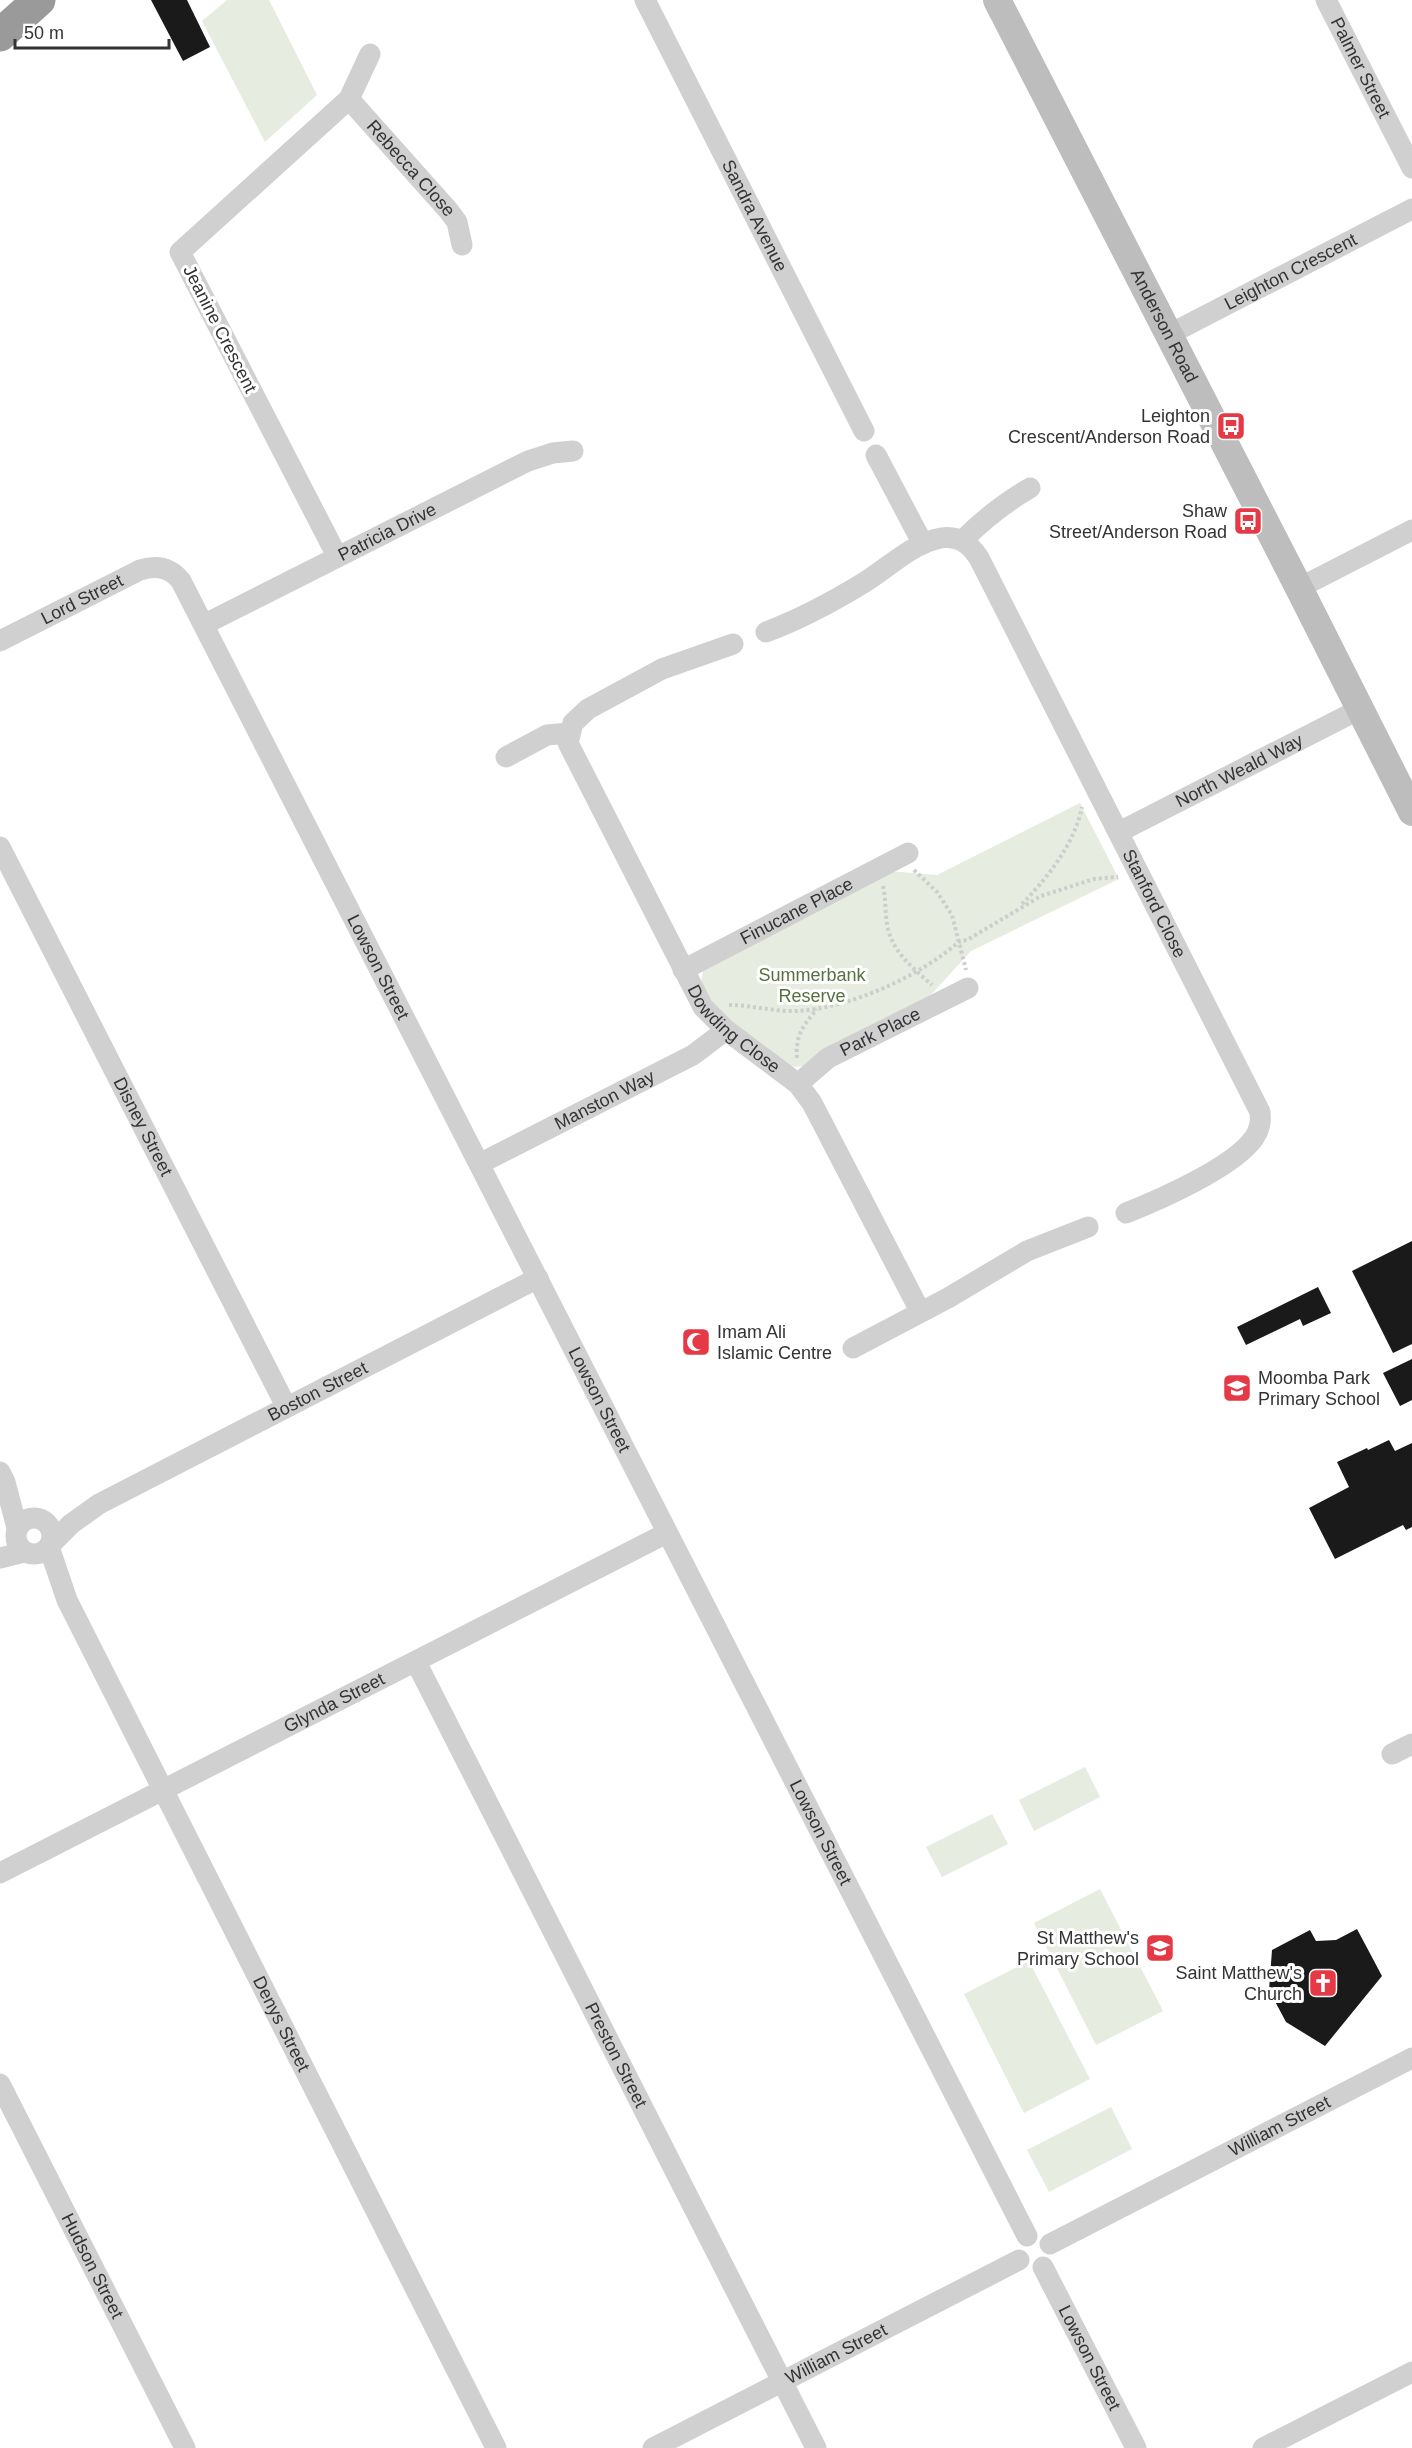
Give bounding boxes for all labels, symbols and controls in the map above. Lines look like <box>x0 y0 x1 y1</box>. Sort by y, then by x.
scale bar <box>15 12 170 50</box>
street label: Palmer Street <box>1327 14 1395 121</box>
text: 50 m <box>24 23 64 43</box>
street label: Rebecca Close <box>363 116 459 220</box>
street label: Sandra Avenue <box>718 156 791 275</box>
street label: Leighton Crescent <box>1221 229 1360 314</box>
street label: Jeanine Crescent <box>179 262 261 396</box>
street label: Anderson Road <box>1127 265 1202 386</box>
place label: Leighton Crescent/Anderson Road <box>1008 406 1210 447</box>
bus stop icon: Leighton Crescent/Anderson Road <box>1215 410 1247 442</box>
street label: Patricia Drive <box>335 499 439 565</box>
place label: Shaw Street/Anderson Road <box>1049 501 1228 542</box>
bus stop icon: Shaw Street/Anderson Road <box>1232 505 1264 537</box>
street label: Lord Street <box>38 570 126 628</box>
street label: North Weald Way <box>1172 730 1306 811</box>
street label: Stanford Close <box>1118 846 1190 961</box>
street label: Finucane Place <box>737 873 856 948</box>
street label: Lowson Street <box>343 911 413 1023</box>
park label: Summerbank Reserve <box>758 965 867 1006</box>
street label: Dowding Close <box>683 981 784 1077</box>
street label: Park Place <box>837 1004 924 1060</box>
street label: Manston Way <box>551 1066 658 1134</box>
street label: Disney Street <box>109 1074 177 1179</box>
place label: Imam Ali Islamic Centre <box>717 1322 832 1363</box>
mosque icon: Imam Ali Islamic Centre <box>680 1326 712 1358</box>
street label: Lowson Street <box>564 1344 635 1455</box>
street label: Boston Street <box>265 1358 371 1425</box>
place label: Moomba Park Primary School <box>1258 1368 1380 1409</box>
school or university icon: Moomba Park Primary School <box>1221 1372 1253 1404</box>
street label: Glynda Street <box>280 1669 388 1737</box>
street label: Lowson Street <box>786 1777 856 1888</box>
place label: St Matthew's Primary School <box>1017 1928 1139 1969</box>
school or university icon: St Matthew's Primary School <box>1144 1932 1176 1964</box>
place label: Saint Matthew's Church <box>1176 1963 1302 2004</box>
church icon: Saint Matthew's Church <box>1307 1967 1339 1999</box>
street label: Denys Street <box>249 1973 314 2075</box>
street label: Preston Street <box>581 1999 651 2111</box>
street label: William Street <box>1225 2092 1333 2160</box>
street label: Hudson Street <box>57 2210 127 2322</box>
street label: Lowson Street <box>1054 2302 1125 2414</box>
street label: William Street <box>782 2320 890 2388</box>

